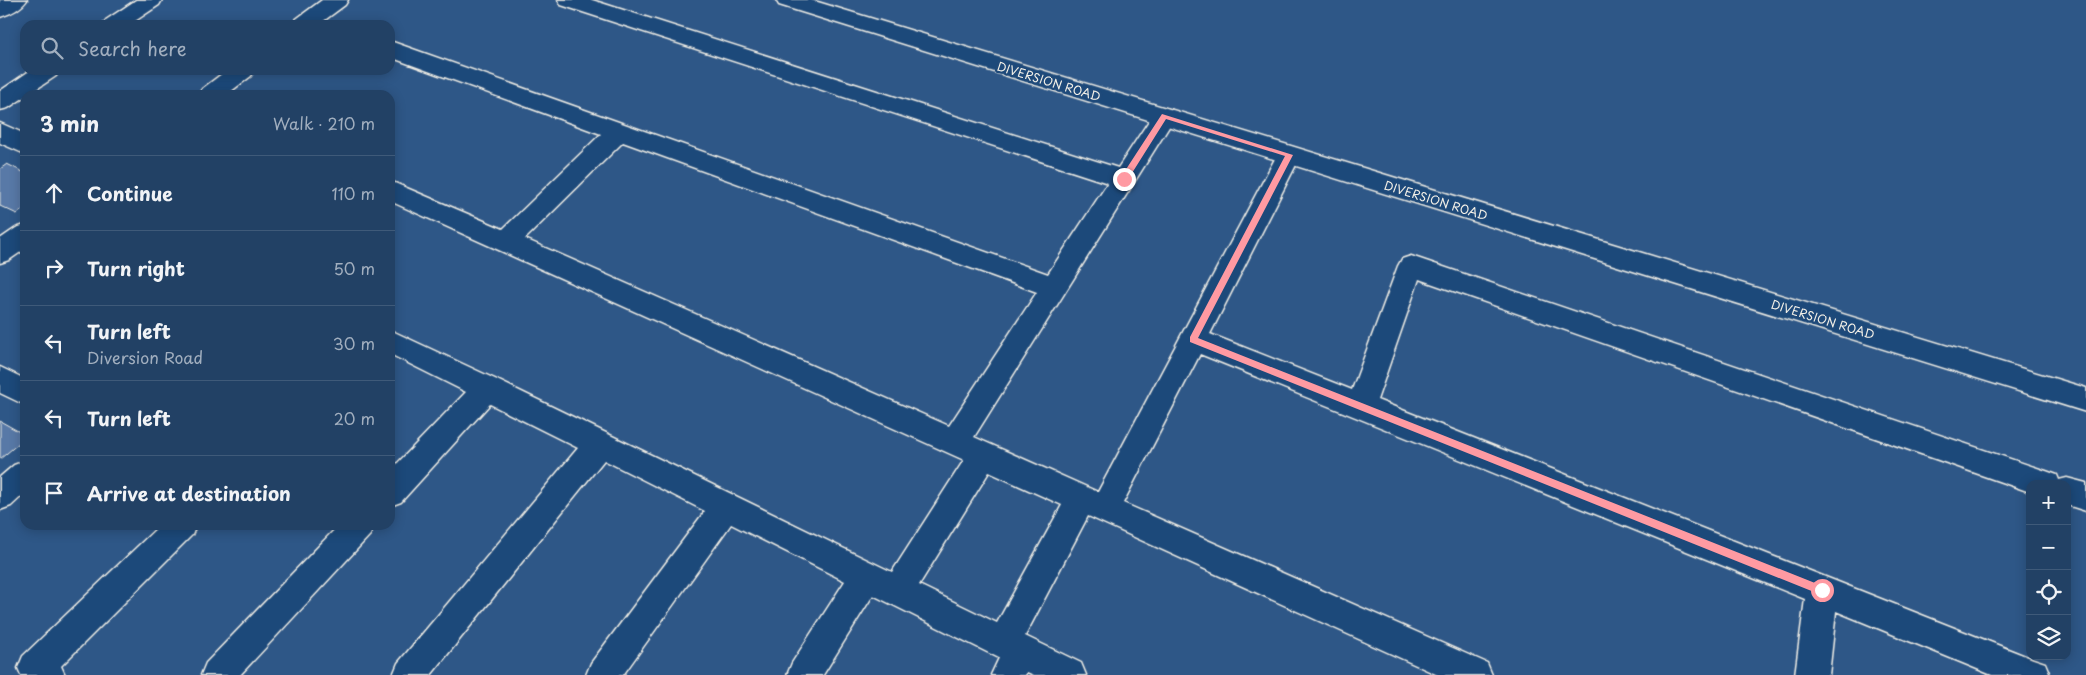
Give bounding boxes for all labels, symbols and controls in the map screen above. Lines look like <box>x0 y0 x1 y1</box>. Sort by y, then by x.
search box <box>20 20 395 75</box>
icon: search <box>38 34 66 62</box>
text: Search here <box>78 34 187 62</box>
street label: DIVERSION ROAD <box>995 57 1103 105</box>
text: 3 min <box>40 107 99 139</box>
text: Walk · 210 m <box>273 111 375 135</box>
route end <box>1113 168 1136 191</box>
street label: DIVERSION ROAD <box>1382 176 1490 224</box>
icon: ahead <box>40 179 68 207</box>
text: Continue <box>87 179 173 207</box>
text: 110 m <box>332 181 375 205</box>
icon: right <box>40 254 68 282</box>
text: Turn right <box>87 254 185 282</box>
text: 50 m <box>334 256 375 280</box>
street label: DIVERSION ROAD <box>1769 295 1877 343</box>
text: Turn left <box>87 317 171 345</box>
icon: left <box>40 329 68 357</box>
text: 30 m <box>333 331 375 355</box>
text: Diversion Road <box>87 345 203 369</box>
icon: left <box>40 404 68 432</box>
text: Turn left <box>87 404 171 432</box>
text: 20 m <box>334 406 375 430</box>
icon: arrive <box>40 479 68 507</box>
text: Arrive at destination <box>87 479 291 507</box>
map controls <box>2026 480 2071 660</box>
button: + <box>2026 480 2071 525</box>
button: − <box>2026 525 2071 570</box>
button: locate <box>2026 570 2071 615</box>
route start <box>1811 579 1834 602</box>
button: layers <box>2026 615 2071 660</box>

